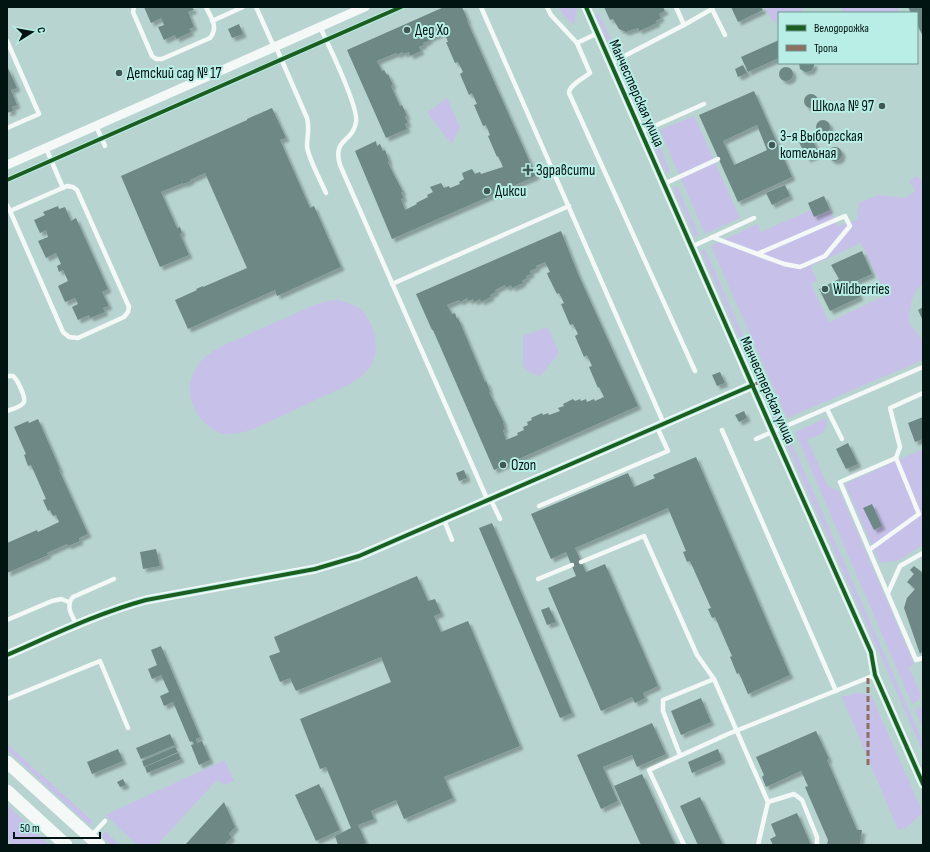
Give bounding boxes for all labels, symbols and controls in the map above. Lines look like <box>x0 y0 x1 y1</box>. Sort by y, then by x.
north arrow <box>12 12 52 52</box>
legend <box>778 12 918 64</box>
place label: Дед Хо <box>415 21 449 40</box>
text: Велодорожка <box>814 21 869 36</box>
marker: Дед Хо <box>402 25 412 35</box>
text: С <box>34 26 48 35</box>
street label: Манчестерская улица <box>604 36 669 150</box>
text: Тропа <box>814 41 838 56</box>
place label: Детский сад № 17 <box>127 64 222 83</box>
marker: Детский сад № 17 <box>114 68 124 78</box>
place label: Школа № 97 <box>812 97 874 116</box>
marker: Школа № 97 <box>877 101 887 111</box>
place label: 3-я Выборгская котельная <box>780 127 863 163</box>
marker: 3-я Выборгская котельная <box>767 140 777 150</box>
place label: Здравсити <box>536 161 595 180</box>
marker: Здравсити <box>523 165 533 175</box>
place label: Дикси <box>495 182 526 201</box>
marker: Дикси <box>482 186 492 196</box>
place label: Wildberries <box>833 280 890 299</box>
marker: Wildberries <box>820 284 830 294</box>
street label: Манчестерская улица <box>735 333 800 447</box>
place label: Ozon <box>511 456 536 475</box>
marker: Ozon <box>498 460 508 470</box>
scale bar <box>14 814 100 840</box>
text: 50 m <box>20 821 40 836</box>

